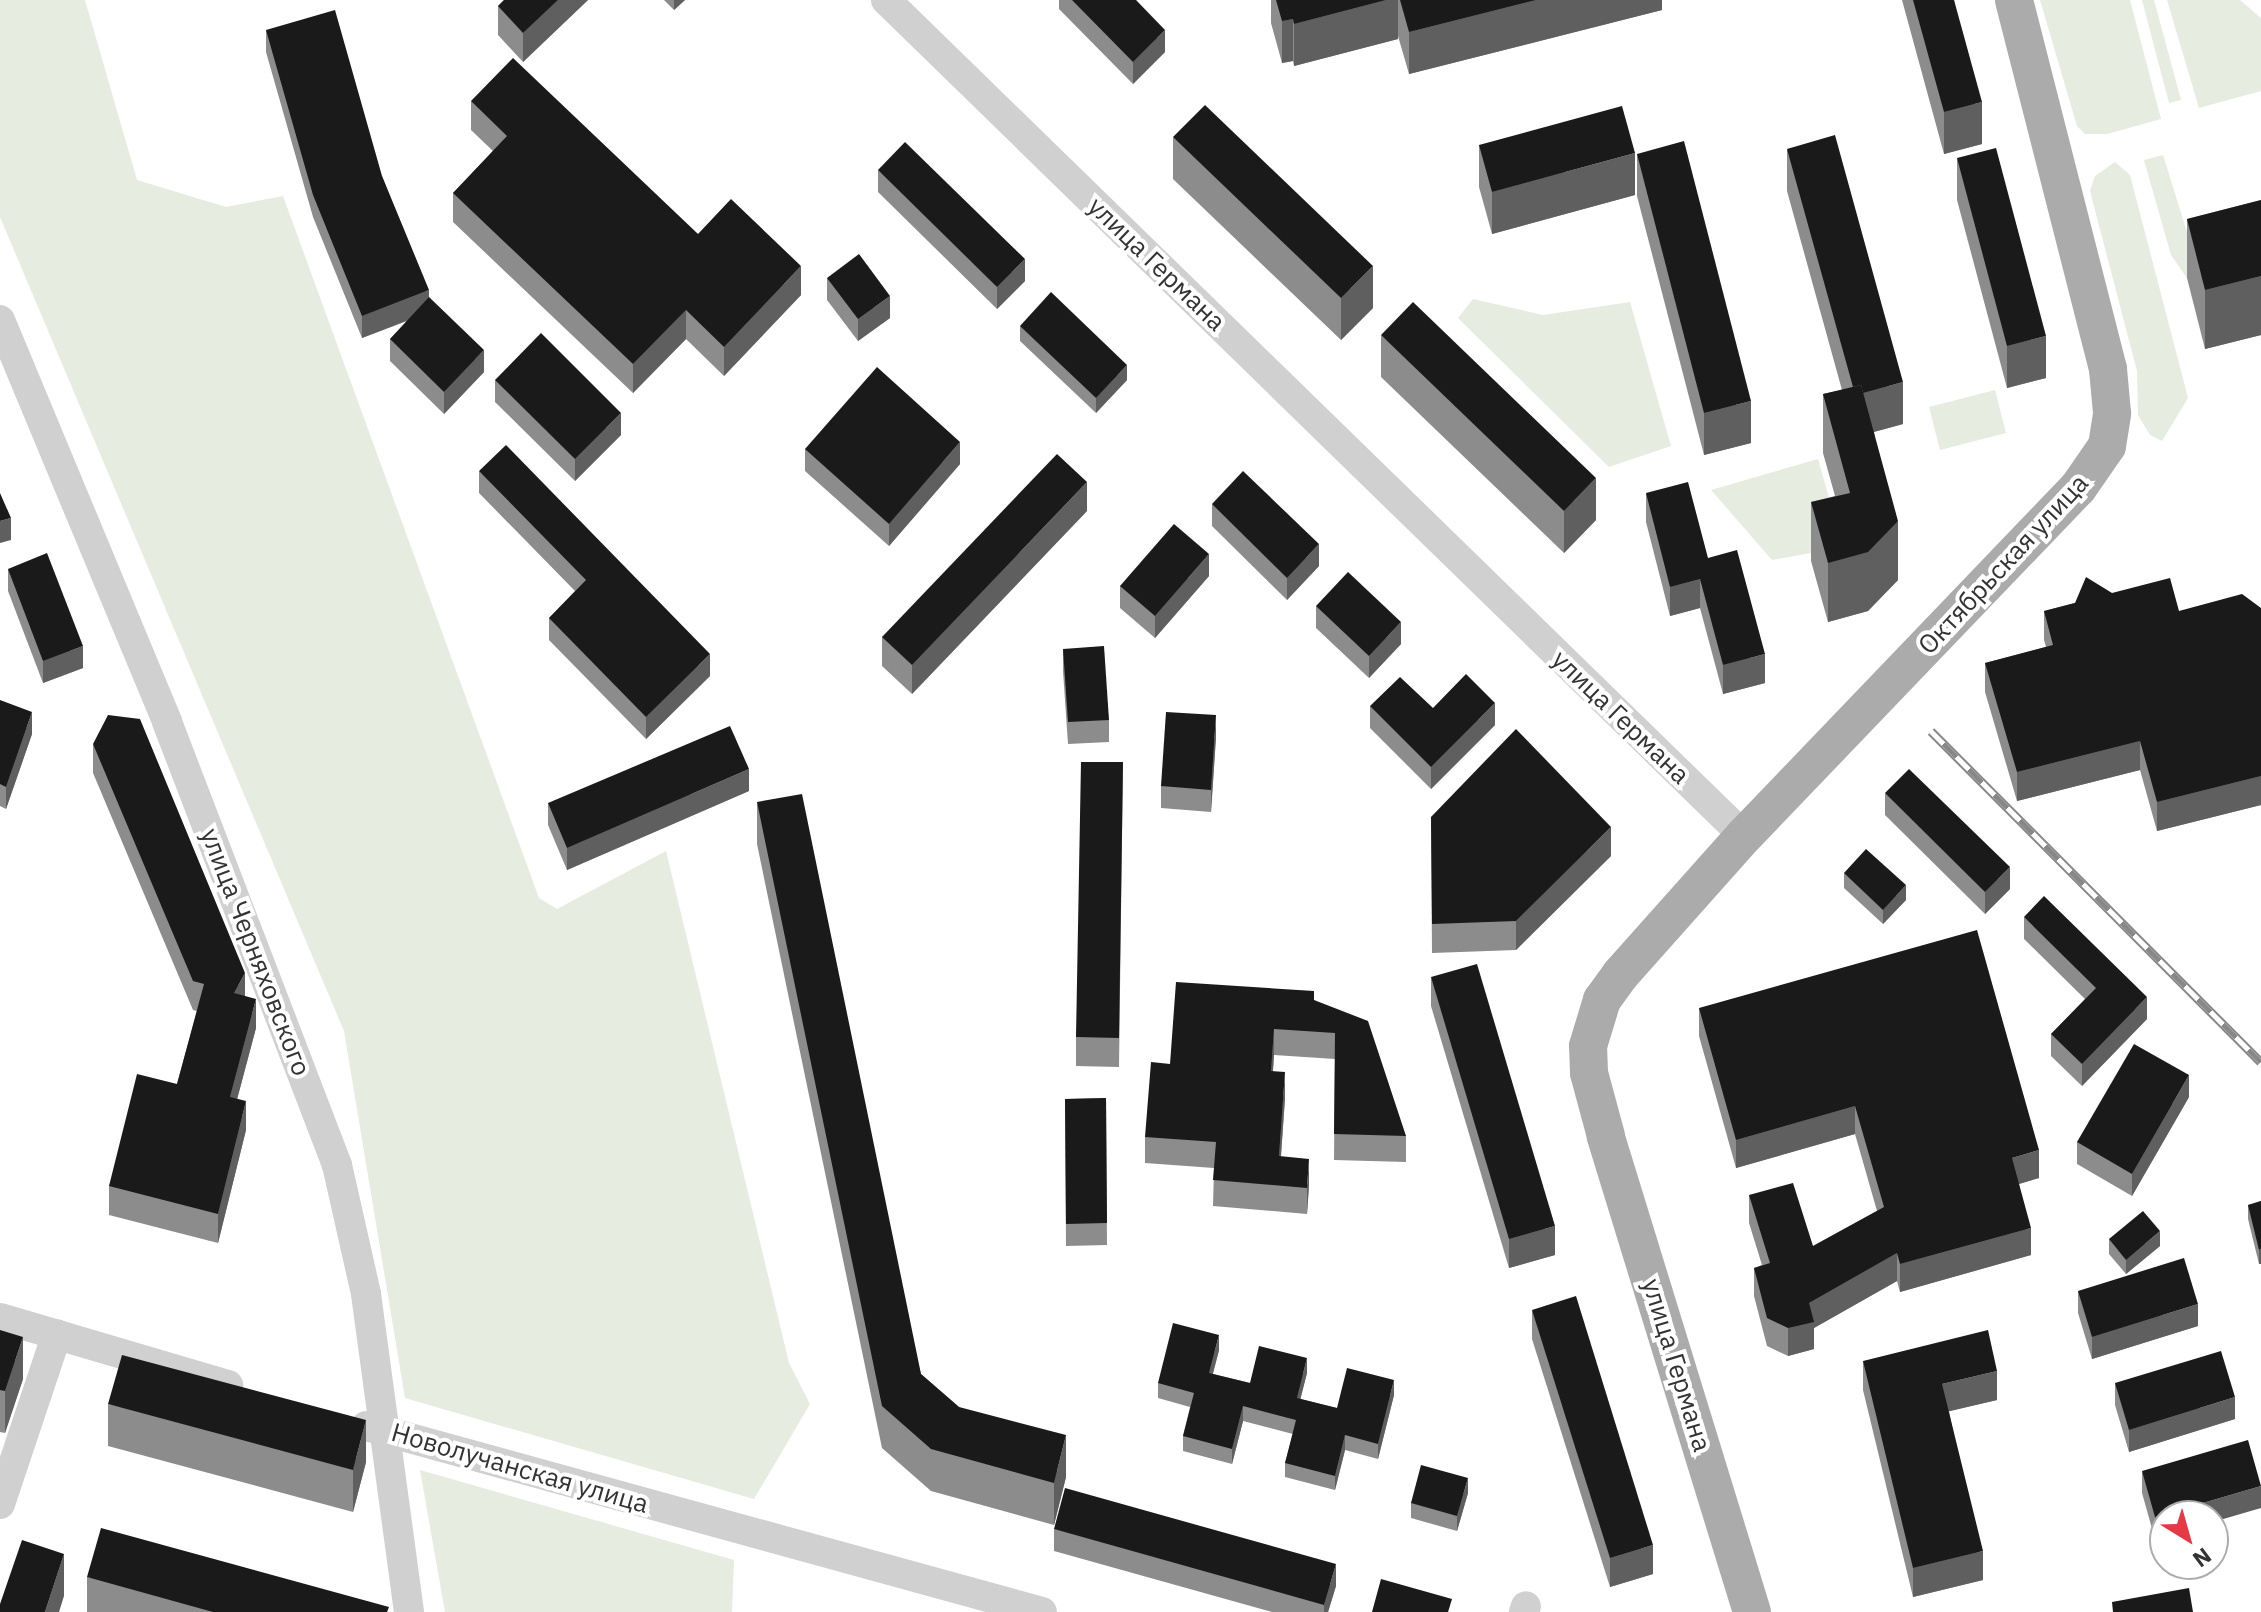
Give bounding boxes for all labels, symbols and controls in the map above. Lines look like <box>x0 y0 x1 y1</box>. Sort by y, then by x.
street label: улица Германа <box>1082 191 1232 337</box>
street label: Октябрьская улица <box>1911 467 2095 661</box>
street label: улица Германа <box>1546 644 1696 790</box>
street label: улица Черняховского <box>194 824 318 1080</box>
street label: улица Германа <box>1636 1275 1718 1455</box>
street label: Новолучанская улица <box>388 1416 652 1520</box>
north arrow <box>2149 1500 2229 1580</box>
text: N <box>2187 1542 2218 1574</box>

